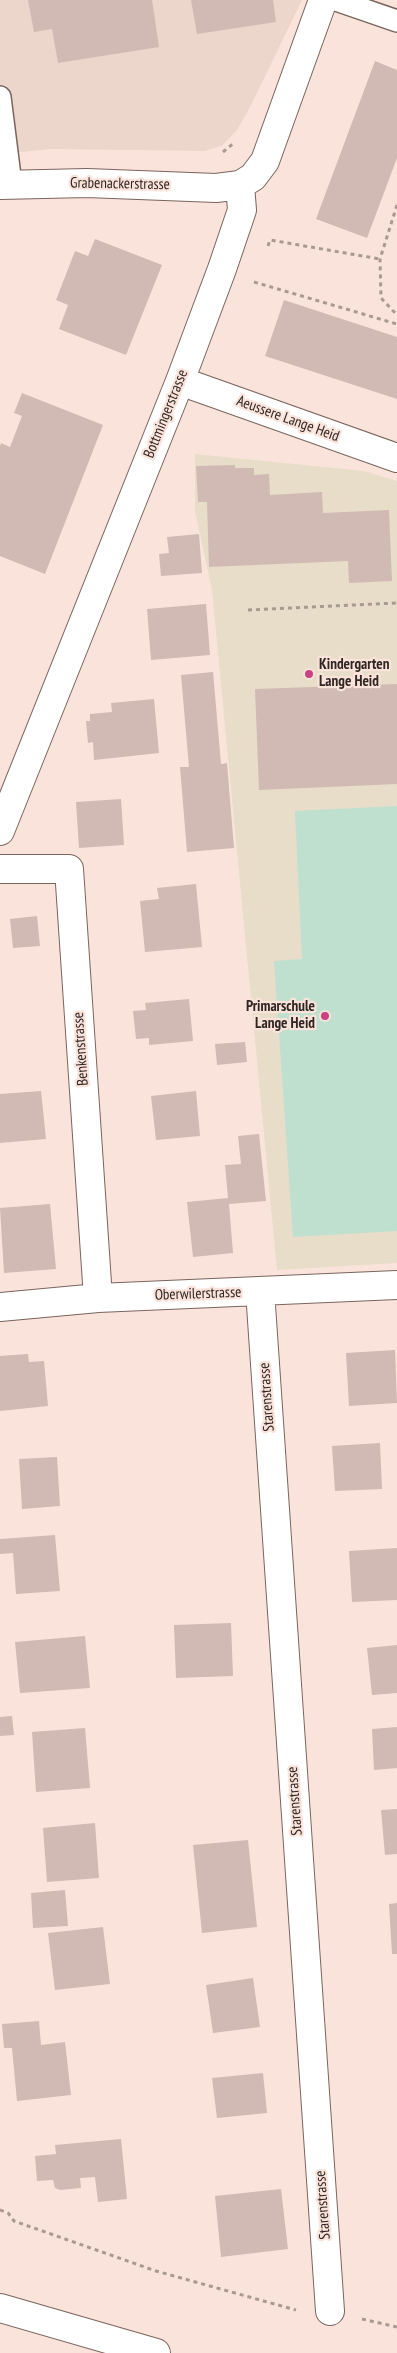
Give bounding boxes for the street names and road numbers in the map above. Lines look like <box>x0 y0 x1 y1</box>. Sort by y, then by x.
street label: Grabenackerstrasse <box>70 174 170 194</box>
street label: Bottmingerstrasse <box>140 367 192 461</box>
street label: Aeussere Lange Heid <box>234 392 342 446</box>
street label: Benkenstrasse <box>69 1011 93 1087</box>
street label: Oberwilerstrasse <box>154 1283 242 1305</box>
street label: Starenstrasse <box>256 1362 278 1432</box>
street label: Starenstrasse <box>284 1766 306 1836</box>
street label: Starenstrasse <box>312 2170 334 2240</box>

